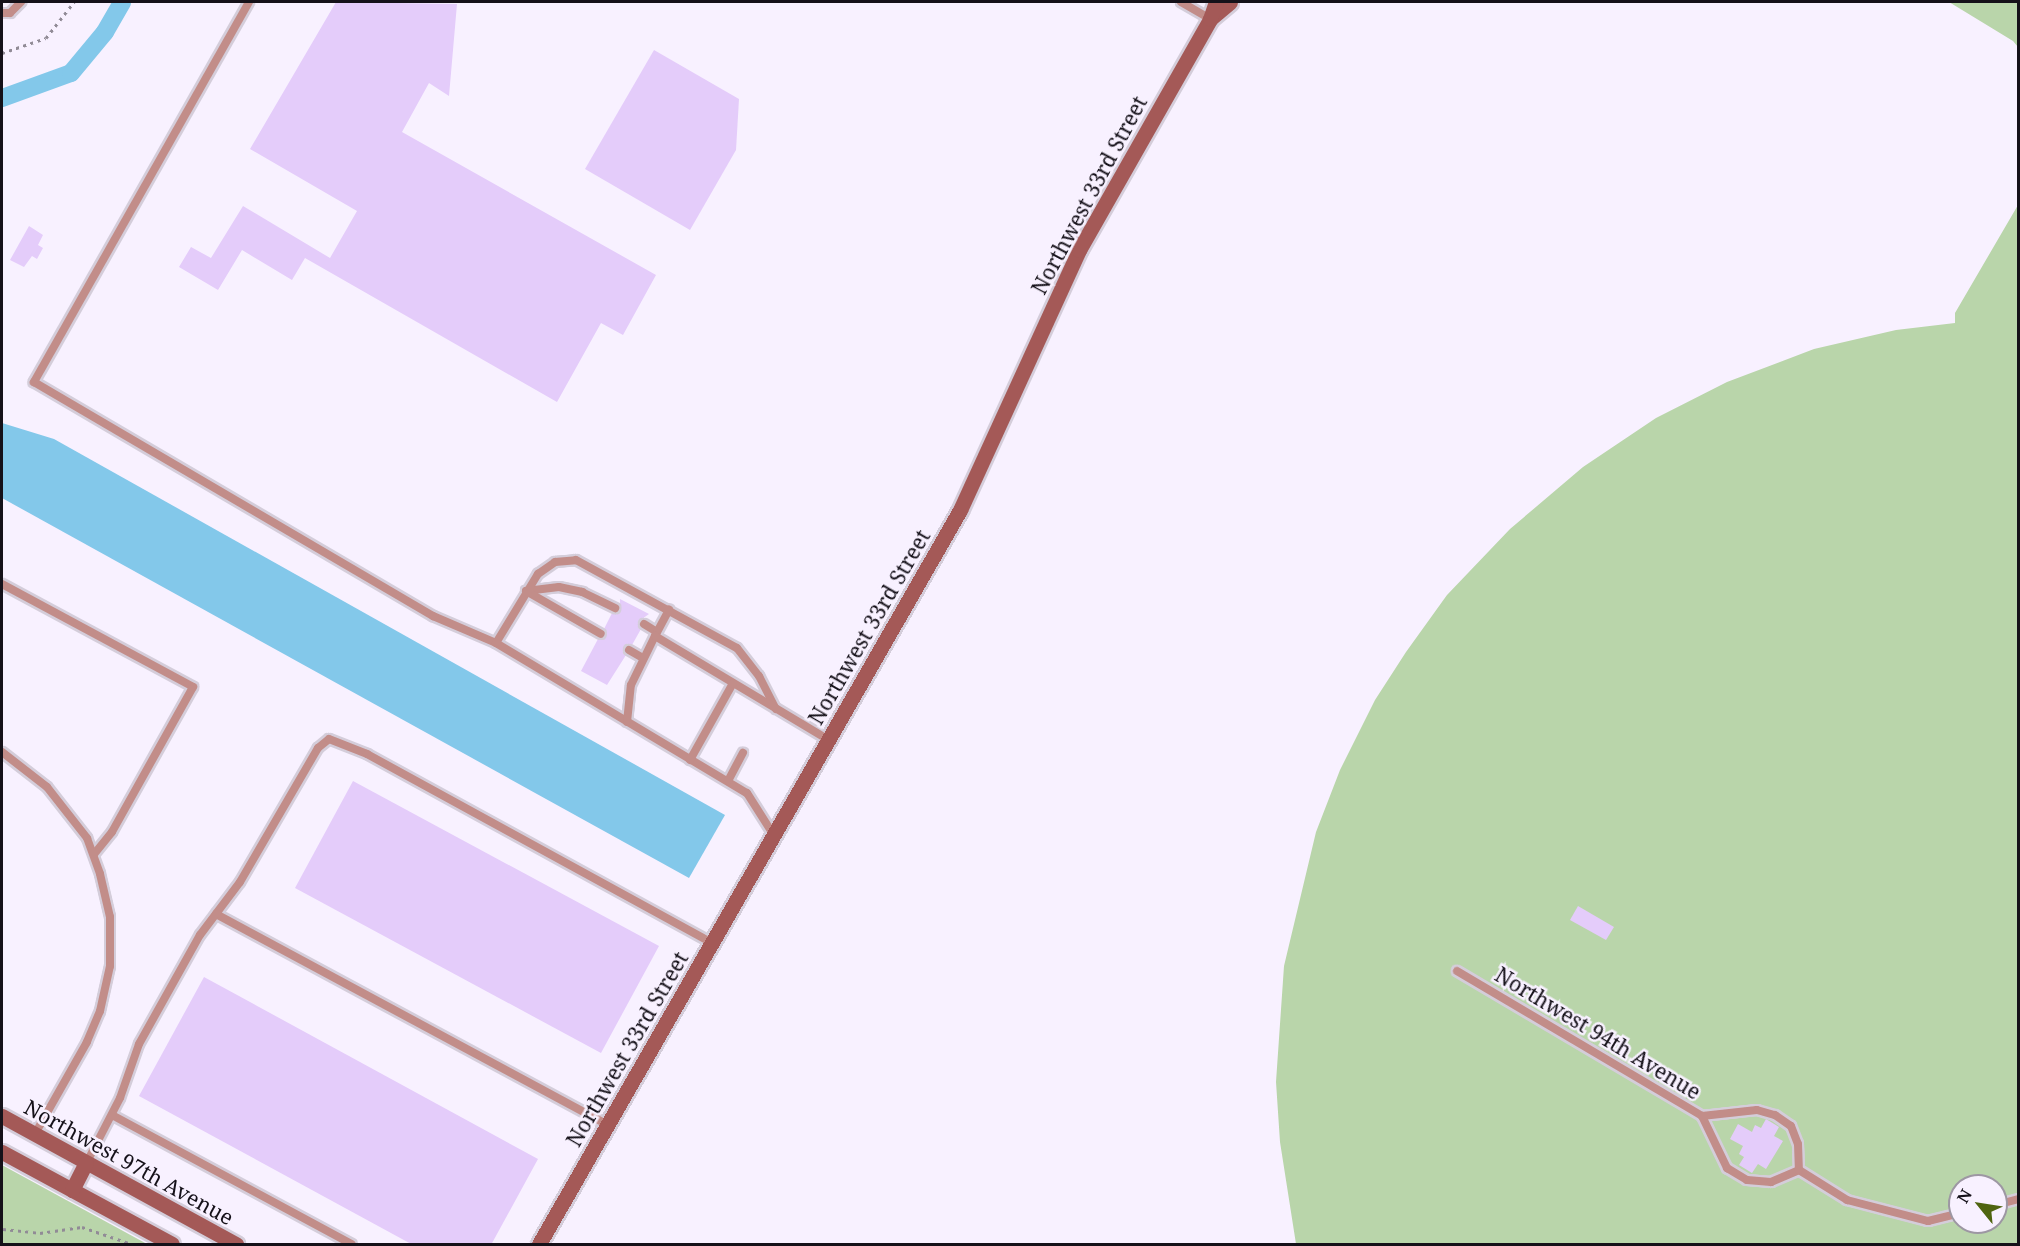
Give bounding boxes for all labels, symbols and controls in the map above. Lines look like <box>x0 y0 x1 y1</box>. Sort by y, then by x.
street label: Northwest 33rd Street <box>1026 92 1152 298</box>
street label: Northwest 33rd Street <box>803 525 935 729</box>
street label: Northwest 33rd Street <box>561 947 693 1151</box>
street label: Northwest 94th Avenue <box>1491 962 1705 1104</box>
street label: Northwest 97th Avenue <box>20 1094 238 1230</box>
north arrow <box>1948 1174 2008 1234</box>
text: N <box>1951 1185 1977 1207</box>

